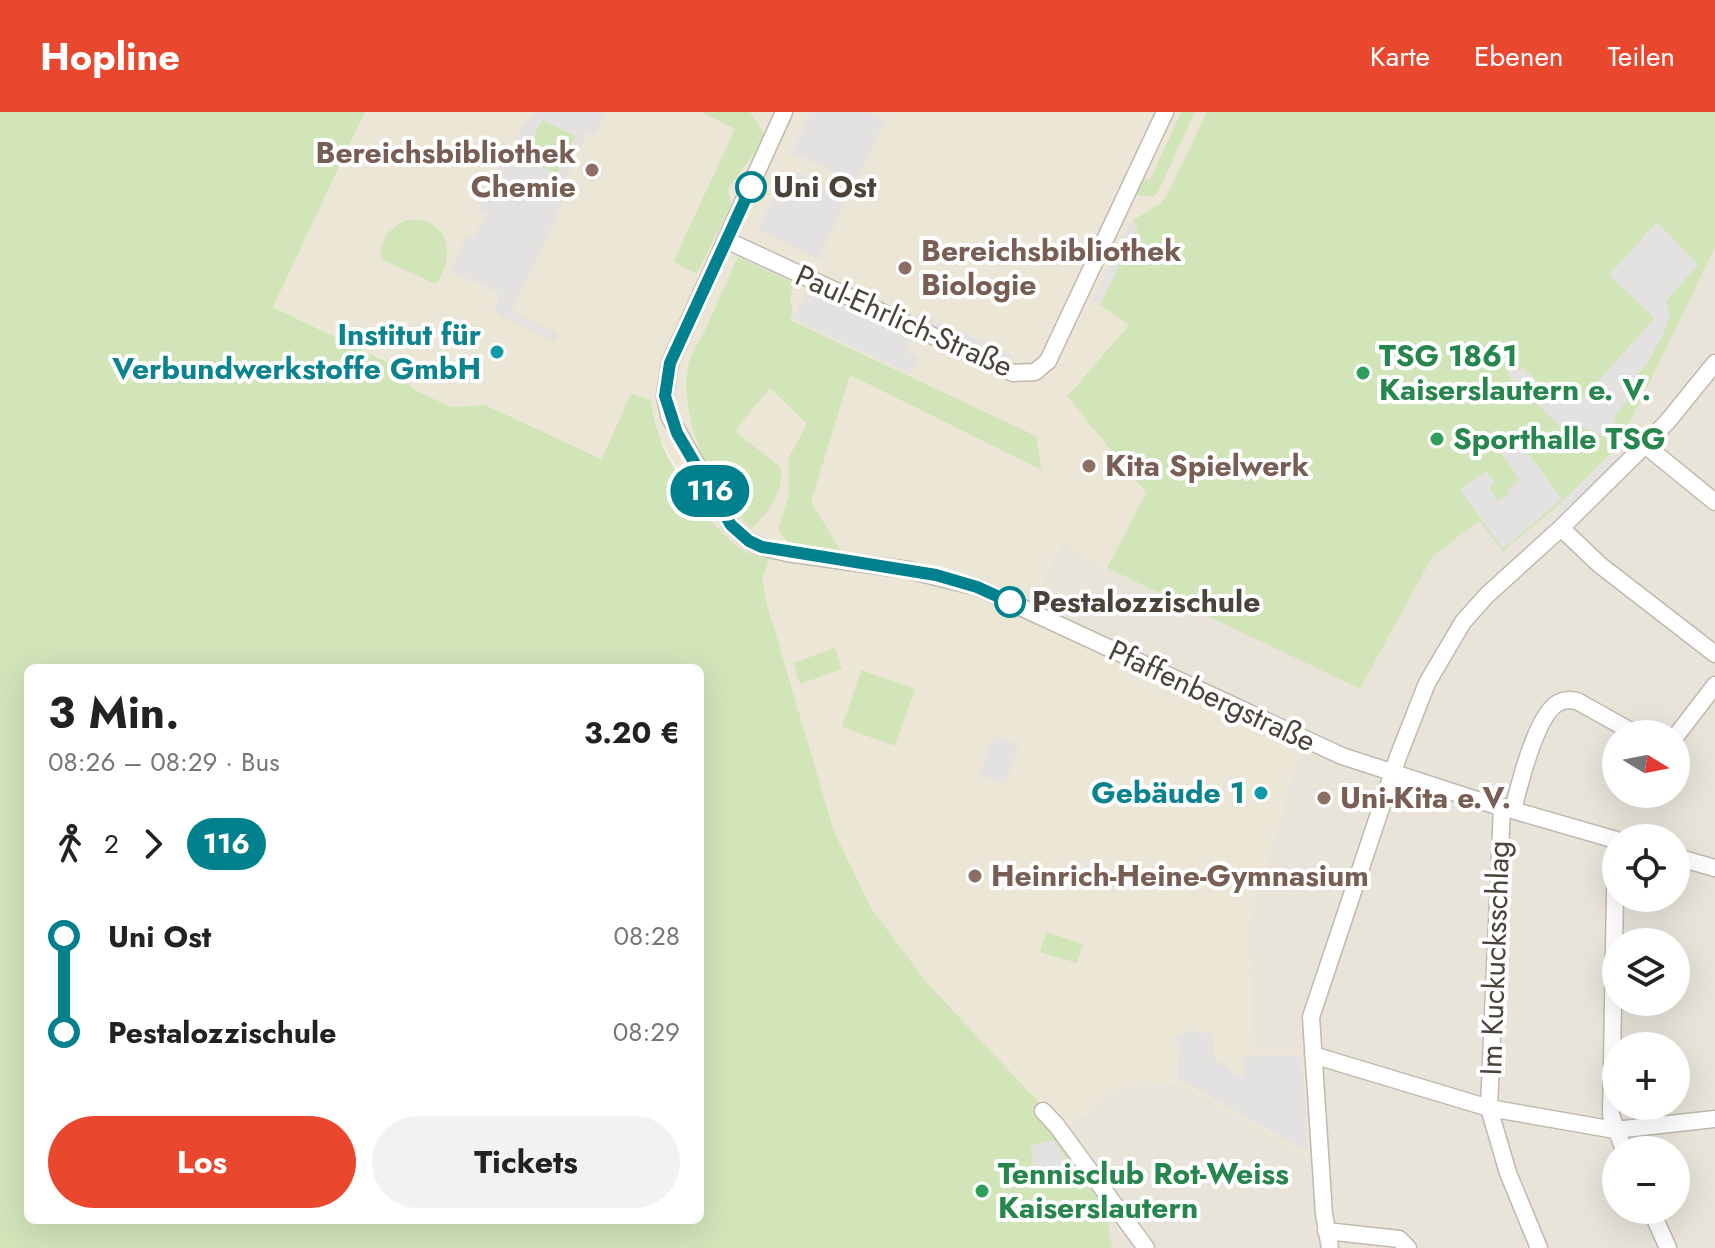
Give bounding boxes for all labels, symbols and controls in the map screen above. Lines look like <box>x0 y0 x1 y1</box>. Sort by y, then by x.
text: Hopline <box>40 29 180 84</box>
text: Karte <box>1370 36 1430 77</box>
text: Ebenen <box>1474 36 1564 77</box>
text: Teilen <box>1608 36 1675 77</box>
place label: Bereichsbibliothek Chemie <box>315 131 577 208</box>
marker: Bereichsbibliothek Chemie <box>583 161 601 179</box>
place label: Uni Ost <box>773 165 877 208</box>
marker: Uni Ost <box>736 172 766 202</box>
place label: Bereichsbibliothek Biologie <box>921 229 1182 306</box>
street label: Paul-Ehrlich-Straße <box>789 253 1020 388</box>
marker: Bereichsbibliothek Biologie <box>896 259 914 277</box>
place label: Institut für Verbundwerkstoffe GmbH <box>111 313 482 390</box>
place label: TSG 1861 Kaiserslautern e. V. <box>1379 334 1651 411</box>
marker: Institut für Verbundwerkstoffe GmbH <box>488 343 506 361</box>
marker: TSG 1861 Kaiserslautern e. V. <box>1354 364 1372 382</box>
place label: Sporthalle TSG <box>1453 417 1665 460</box>
marker: Sporthalle TSG <box>1428 430 1446 448</box>
place label: Kita Spielwerk <box>1105 444 1310 487</box>
marker: Kita Spielwerk <box>1080 457 1098 475</box>
line badge: 116 <box>664 465 756 517</box>
text: 116 <box>686 470 734 511</box>
place label: Pestalozzischule <box>1032 580 1260 623</box>
marker: Pestalozzischule <box>995 587 1025 617</box>
street label: Pfaffenbergstraße <box>1102 629 1323 762</box>
text: 3 Min. <box>48 681 179 745</box>
text: 3.20 € <box>584 711 680 754</box>
north arrow <box>1602 720 1690 808</box>
map controls <box>1602 720 1690 1224</box>
text: 08:26 – 08:29 · Bus <box>48 743 280 781</box>
place label: Gebäude 1 <box>1091 771 1245 814</box>
place label: Uni-Kita e.V. <box>1340 776 1511 819</box>
marker: Gebäude 1 <box>1252 784 1270 802</box>
marker: Uni-Kita e.V. <box>1315 789 1333 807</box>
icon: walk <box>48 822 92 866</box>
icon: forward <box>131 822 175 866</box>
text: 116 <box>203 823 250 864</box>
button: locate <box>1602 824 1690 912</box>
text: 2 <box>104 825 119 863</box>
street label: Im Kuckucksschlag <box>1469 840 1520 1076</box>
place label: Heinrich-Heine-Gymnasium <box>991 854 1369 897</box>
marker: Heinrich-Heine-Gymnasium <box>966 867 984 885</box>
text: Uni Ost <box>108 915 211 958</box>
text: 08:28 <box>613 917 680 955</box>
button: layers <box>1602 928 1690 1016</box>
text: Pestalozzischule <box>108 1011 336 1054</box>
text: 08:29 <box>613 1013 680 1051</box>
button: + <box>1602 1032 1690 1120</box>
button: Los <box>48 1116 356 1208</box>
button: Tickets <box>372 1116 680 1208</box>
button: − <box>1602 1136 1690 1224</box>
place label: Tennisclub Rot-Weiss Kaiserslautern <box>998 1152 1289 1229</box>
marker: Tennisclub Rot-Weiss Kaiserslautern <box>973 1182 991 1200</box>

